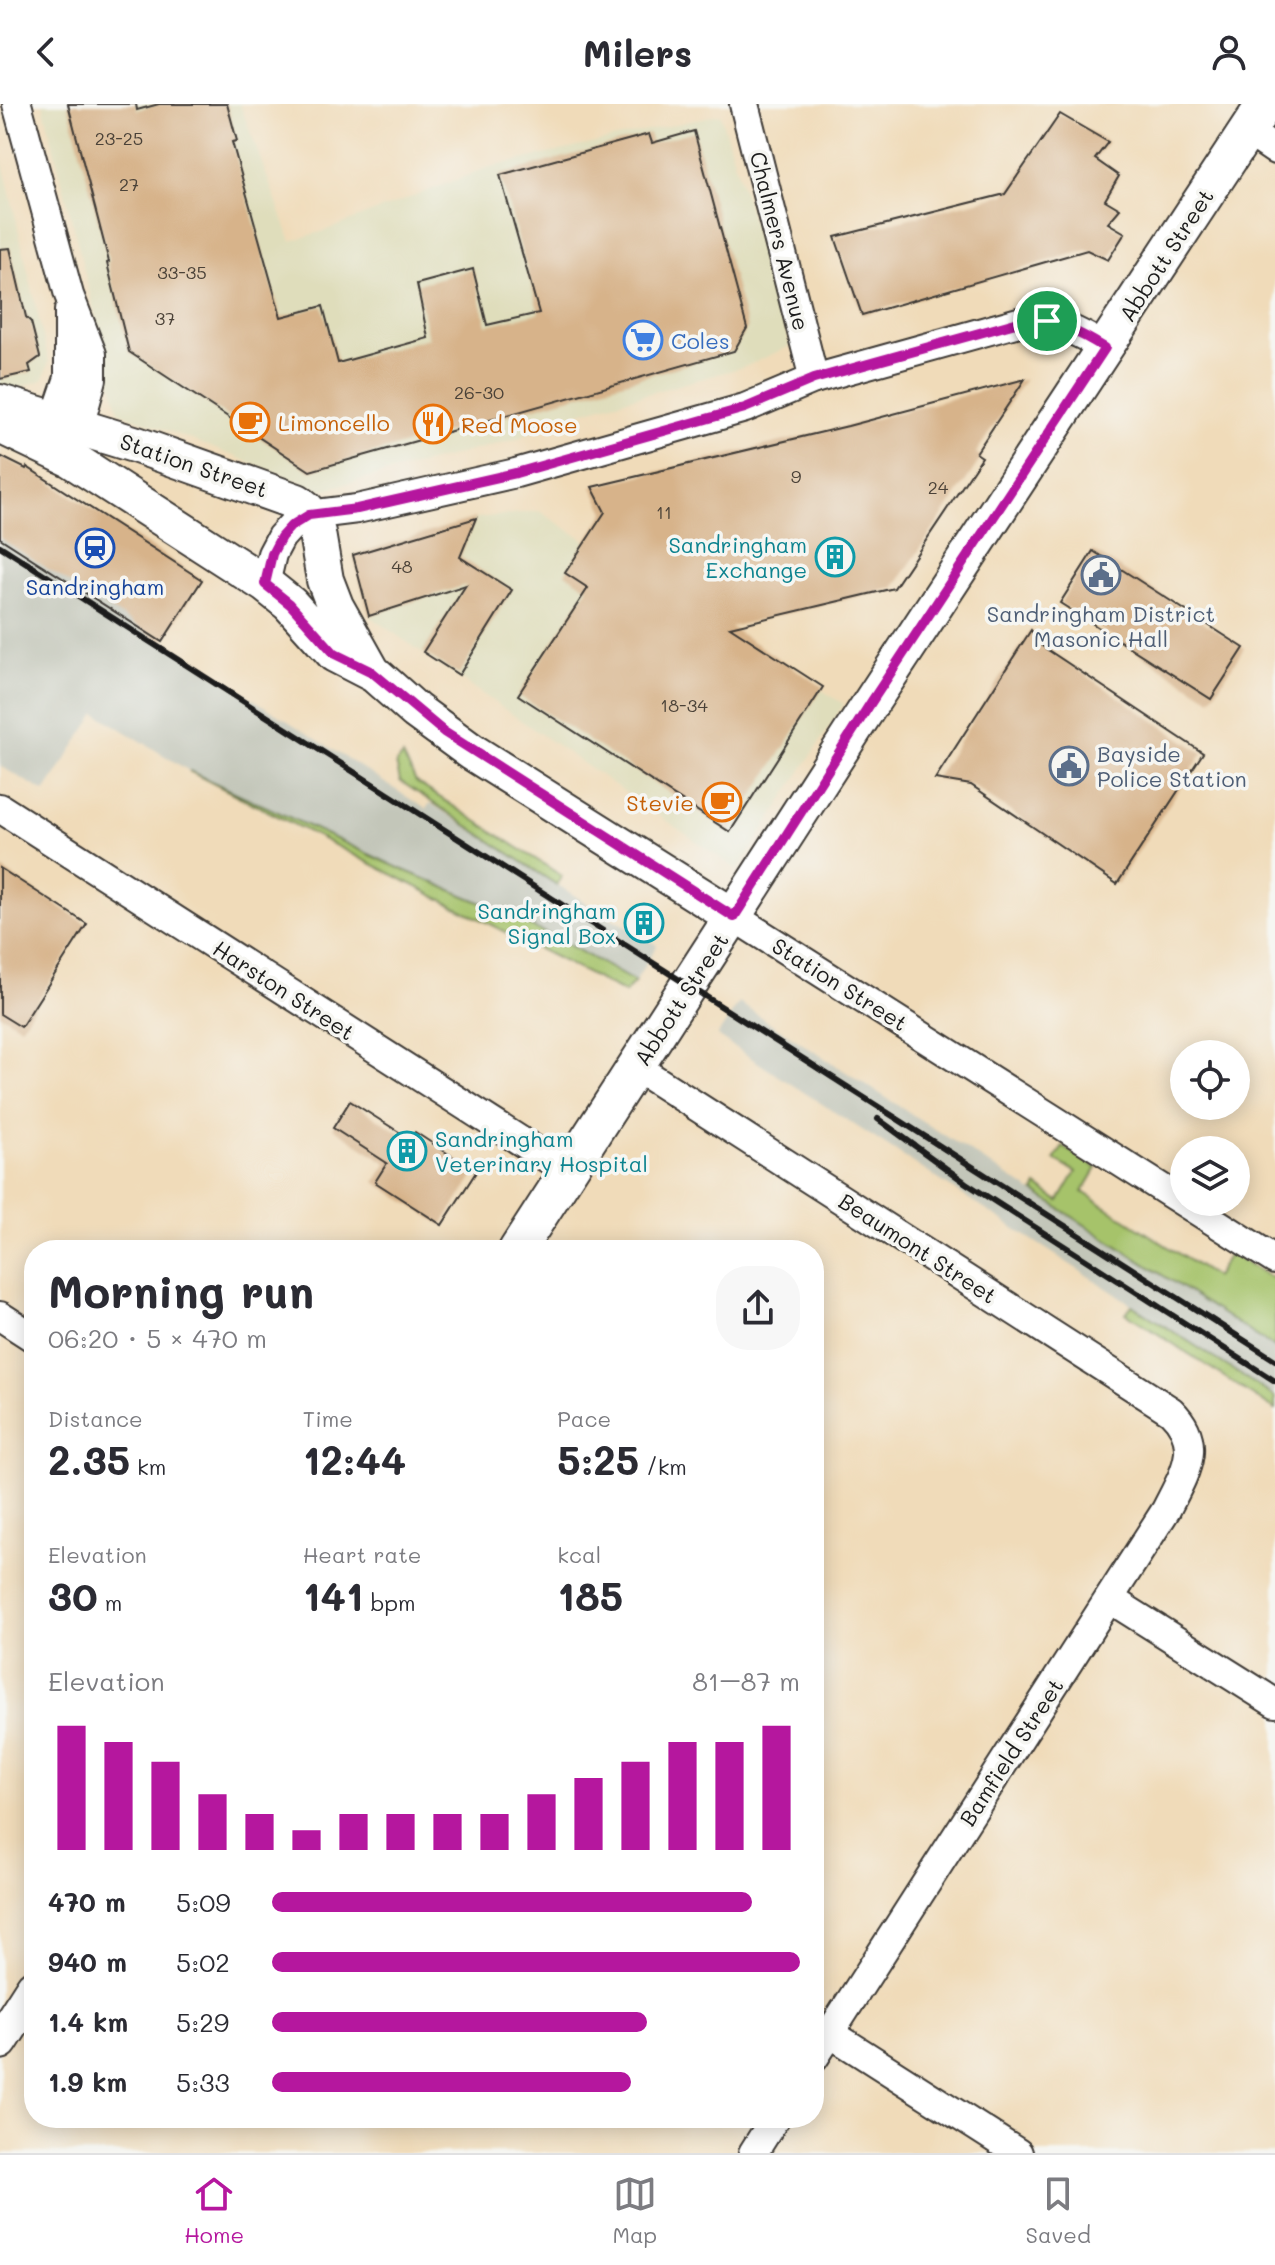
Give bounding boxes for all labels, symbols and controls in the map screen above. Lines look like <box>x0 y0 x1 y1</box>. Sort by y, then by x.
text: Milers <box>583 29 692 76</box>
icon: back <box>24 30 68 74</box>
icon: person <box>1207 30 1251 74</box>
house number: 23-25 <box>95 126 143 150</box>
street label: Chalmers Avenue <box>744 149 816 333</box>
house number: 27 <box>119 172 139 196</box>
street label: Abbott Street <box>1112 183 1220 327</box>
house number: 33-35 <box>157 260 207 284</box>
pin <box>1013 287 1081 355</box>
icon: arrive <box>1025 299 1069 343</box>
house number: 37 <box>155 306 175 330</box>
supermarket icon: Coles <box>622 319 664 361</box>
place label: Coles <box>671 326 730 355</box>
house number: 26-30 <box>454 380 504 404</box>
cafe icon: Limoncello <box>229 401 271 443</box>
restaurant icon: Red Moose <box>412 403 454 445</box>
place label: Limoncello <box>278 408 390 437</box>
place label: Red Moose <box>461 410 578 439</box>
street label: Station Street <box>116 426 272 504</box>
house number: 9 <box>791 464 802 488</box>
house number: 24 <box>928 475 949 499</box>
house number: 11 <box>656 500 672 524</box>
station icon: Sandringham <box>74 527 116 569</box>
place label: Sandringham Exchange <box>668 530 807 584</box>
building icon: Sandringham Exchange <box>814 536 856 578</box>
house number: 48 <box>391 554 413 578</box>
public building icon: Sandringham District Masonic Hall <box>1080 554 1122 596</box>
place label: Sandringham <box>26 572 164 601</box>
place label: Sandringham District Masonic Hall <box>987 599 1215 653</box>
house number: 18-34 <box>660 693 708 717</box>
place label: Bayside Police Station <box>1097 739 1247 793</box>
public building icon: Bayside Police Station <box>1048 745 1090 787</box>
cafe icon: Stevie <box>701 781 743 823</box>
place label: Stevie <box>626 788 694 817</box>
place label: Sandringham Signal Box <box>477 896 616 950</box>
building icon: Sandringham Signal Box <box>623 902 665 944</box>
street label: Abbott Street <box>627 927 735 1071</box>
street label: Station Street <box>767 931 913 1037</box>
street label: Harston Street <box>208 933 360 1047</box>
map controls <box>1170 1040 1250 1216</box>
button: locate <box>1170 1040 1250 1120</box>
place label: Sandringham Veterinary Hospital <box>435 1124 648 1178</box>
building icon: Sandringham Veterinary Hospital <box>386 1130 428 1172</box>
button: layers <box>1170 1136 1250 1216</box>
street label: Beaumont Street <box>834 1186 1002 1310</box>
text: Morning run <box>48 1262 314 1319</box>
button: share <box>716 1266 800 1350</box>
text: 06:20 · 5 × 470 m <box>48 1321 267 1355</box>
text: Distance <box>48 1404 143 1433</box>
text: Time <box>303 1404 353 1433</box>
text: Pace <box>557 1404 611 1433</box>
text: 2.35 <box>48 1433 130 1485</box>
text: 12:44 <box>303 1433 406 1485</box>
text: 5:25 <box>557 1433 639 1485</box>
text: km <box>130 1452 166 1481</box>
text: /km <box>639 1452 687 1481</box>
text: Elevation <box>48 1540 147 1569</box>
text: Heart rate <box>303 1540 421 1569</box>
text: kcal <box>557 1540 601 1569</box>
text: 30 <box>48 1569 98 1621</box>
text: 141 <box>303 1569 363 1621</box>
text: 185 <box>557 1569 623 1621</box>
text: m <box>98 1588 122 1617</box>
text: bpm <box>363 1588 416 1617</box>
text: Elevation <box>48 1664 165 1698</box>
text: 81–87 m <box>692 1664 800 1698</box>
street label: Bamfield Street <box>952 1673 1070 1831</box>
text: 470 m <box>48 1885 126 1919</box>
text: 5:09 <box>176 1885 231 1919</box>
text: 940 m <box>48 1945 127 1979</box>
text: 5:02 <box>176 1945 230 1979</box>
text: 1.4 km <box>48 2005 128 2039</box>
text: 5:29 <box>176 2005 229 2039</box>
text: 1.9 km <box>48 2065 127 2099</box>
text: 5:33 <box>176 2065 230 2099</box>
tab: Home <box>184 2172 244 2249</box>
tab: Map <box>612 2172 657 2249</box>
tab: Saved <box>1026 2172 1091 2249</box>

